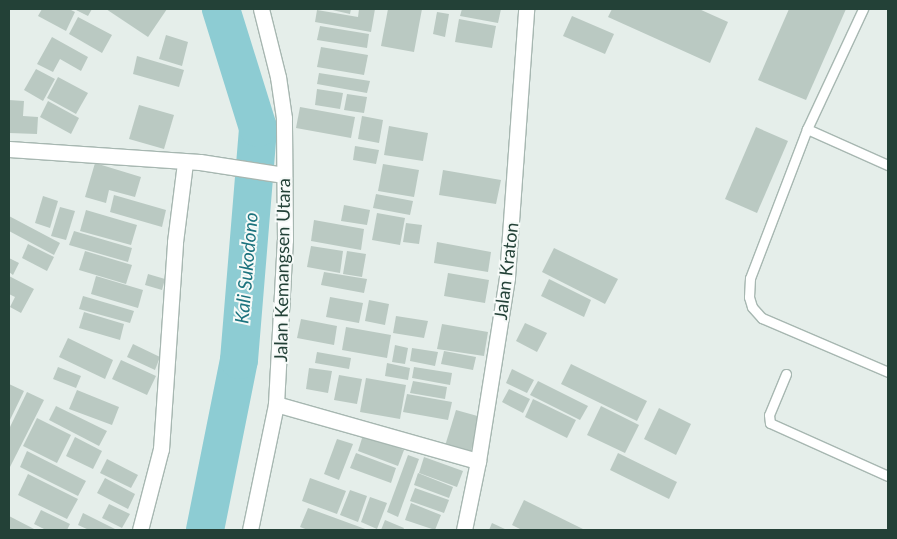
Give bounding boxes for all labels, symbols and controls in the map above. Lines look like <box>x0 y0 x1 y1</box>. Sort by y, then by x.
street label: Jalan Kemangsen Utara <box>270 178 294 362</box>
water label: Kali Sukodono <box>230 211 262 325</box>
street label: Jalan Kraton <box>489 221 523 321</box>

